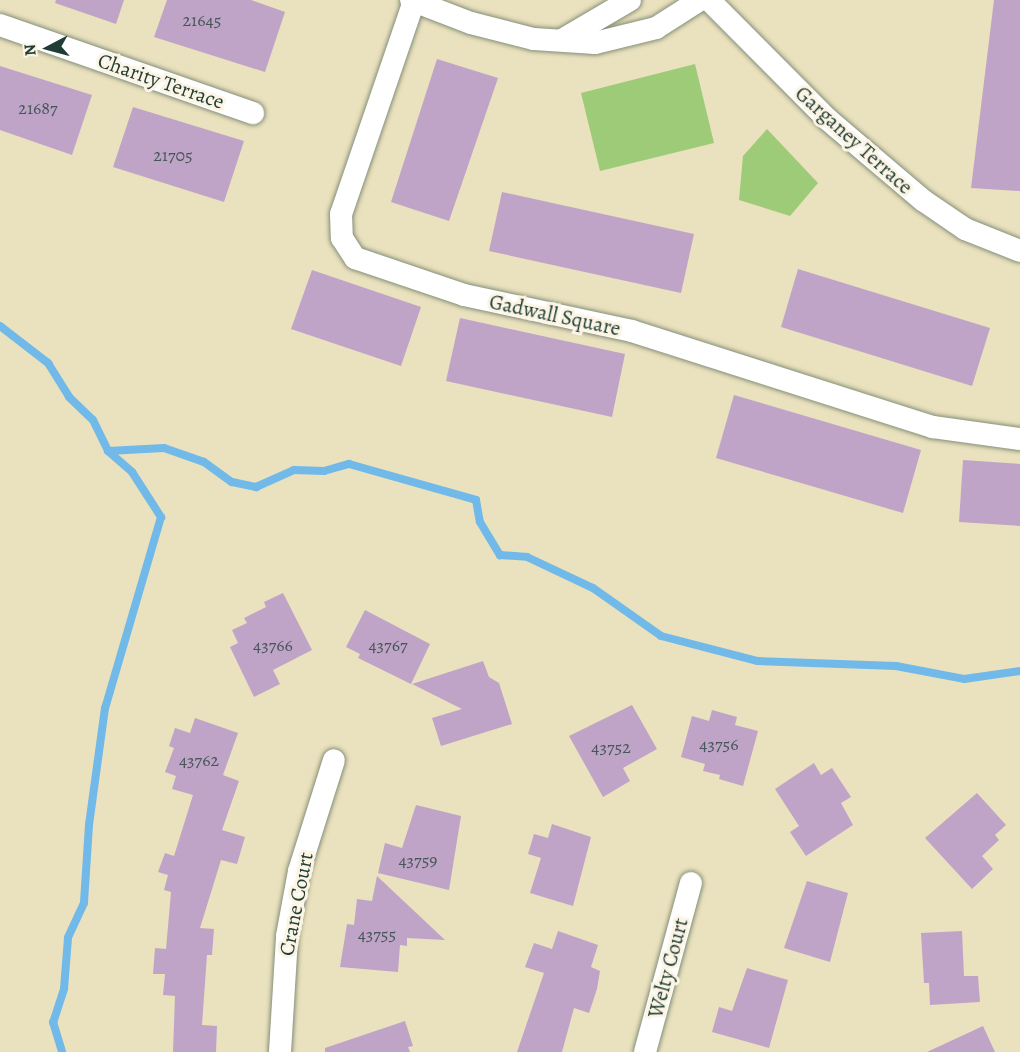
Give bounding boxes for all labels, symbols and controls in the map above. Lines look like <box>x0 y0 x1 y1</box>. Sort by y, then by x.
house number: 21645 <box>183 9 221 31</box>
north arrow <box>18 18 78 78</box>
text: N <box>19 43 42 57</box>
street label: Charity Terrace <box>95 48 227 114</box>
street label: Garganey Terrace <box>790 81 918 199</box>
house number: 21687 <box>18 97 58 119</box>
house number: 21705 <box>153 144 193 166</box>
street label: Gadwall Square <box>487 289 623 341</box>
house number: 43766 <box>253 634 293 656</box>
house number: 43767 <box>368 634 408 656</box>
house number: 43756 <box>699 733 739 755</box>
house number: 43752 <box>591 736 631 758</box>
house number: 43762 <box>179 749 219 771</box>
house number: 43759 <box>398 849 438 871</box>
street label: Crane Court <box>274 850 318 958</box>
street label: Welty Court <box>643 915 693 1021</box>
house number: 43755 <box>358 923 396 945</box>

